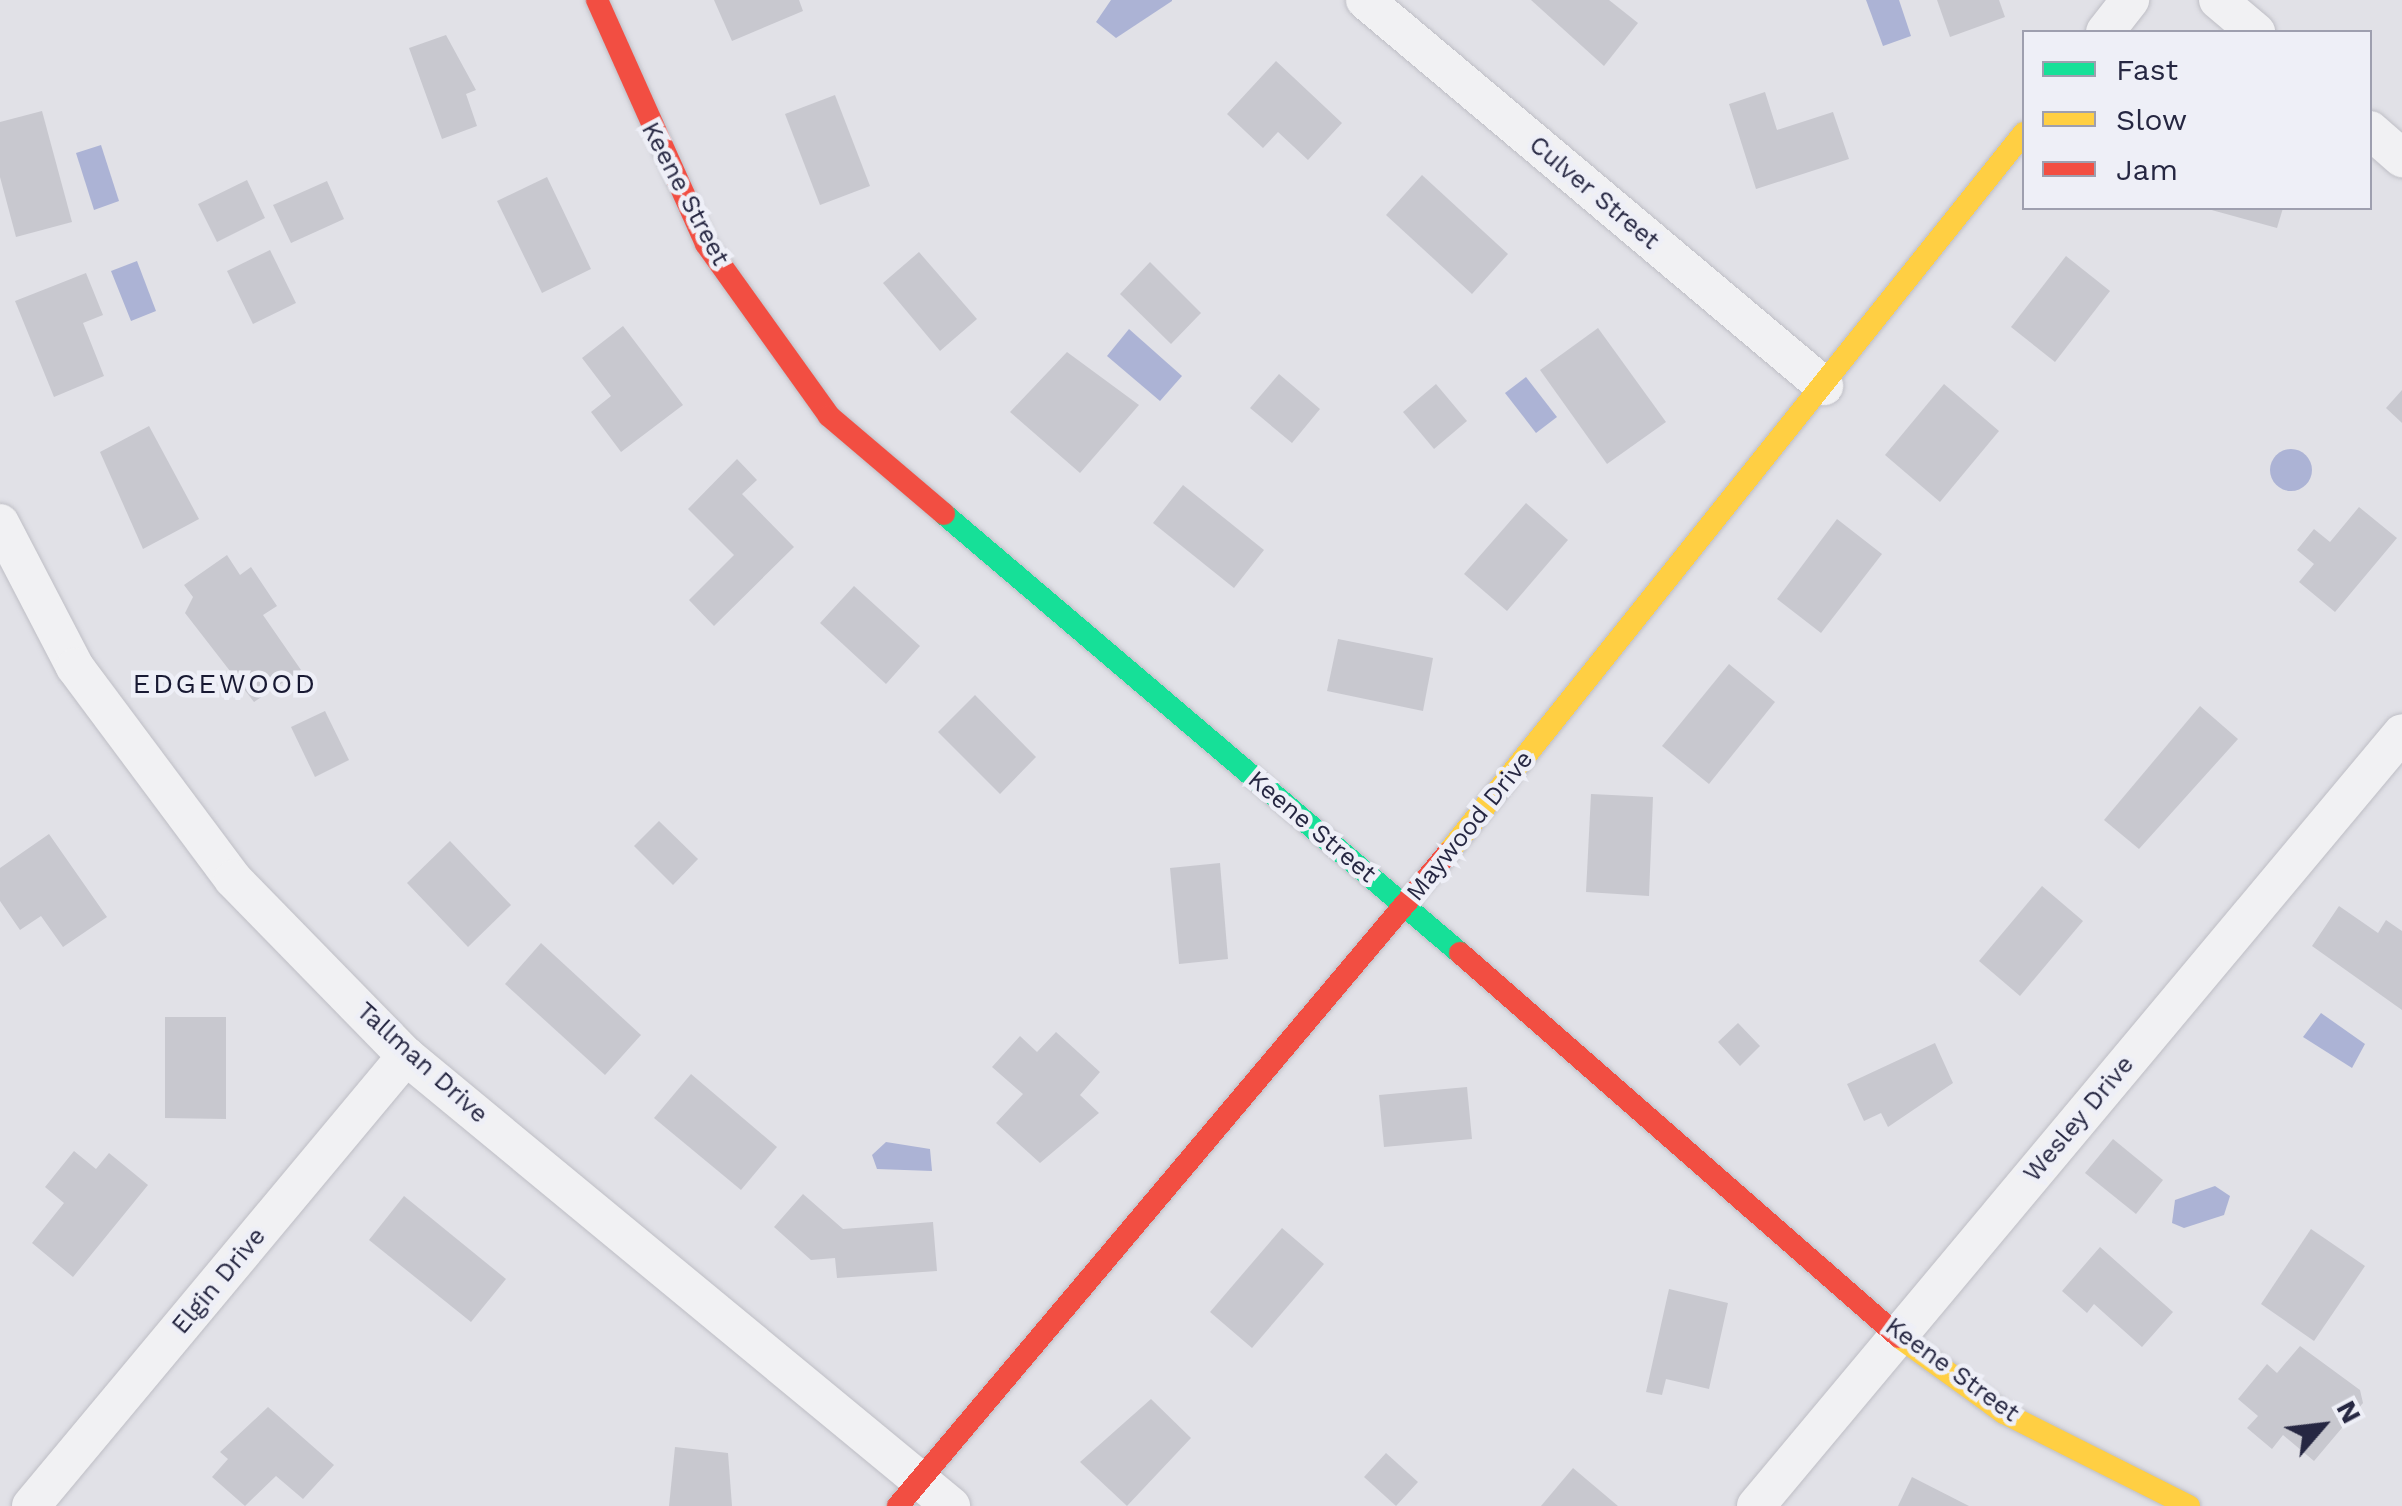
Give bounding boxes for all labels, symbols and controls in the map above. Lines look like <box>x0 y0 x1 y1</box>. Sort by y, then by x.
legend <box>2022 30 2372 210</box>
text: Fast <box>2116 52 2178 87</box>
text: Slow <box>2116 102 2187 137</box>
street label: Keene Street <box>635 117 735 271</box>
street label: Culver Street <box>1523 130 1665 256</box>
text: Jam <box>2116 152 2178 187</box>
district label: EDGEWOOD <box>133 667 317 701</box>
street label: Maywood Drive <box>1400 745 1540 907</box>
street label: Keene Street <box>1242 765 1382 889</box>
street label: Tallman Drive <box>350 996 494 1130</box>
street label: Wesley Drive <box>2017 1050 2141 1188</box>
street label: Elgin Drive <box>166 1222 272 1340</box>
street label: Keene Street <box>1879 1311 2025 1429</box>
north arrow <box>2272 1376 2372 1476</box>
text: N <box>2329 1395 2368 1429</box>

